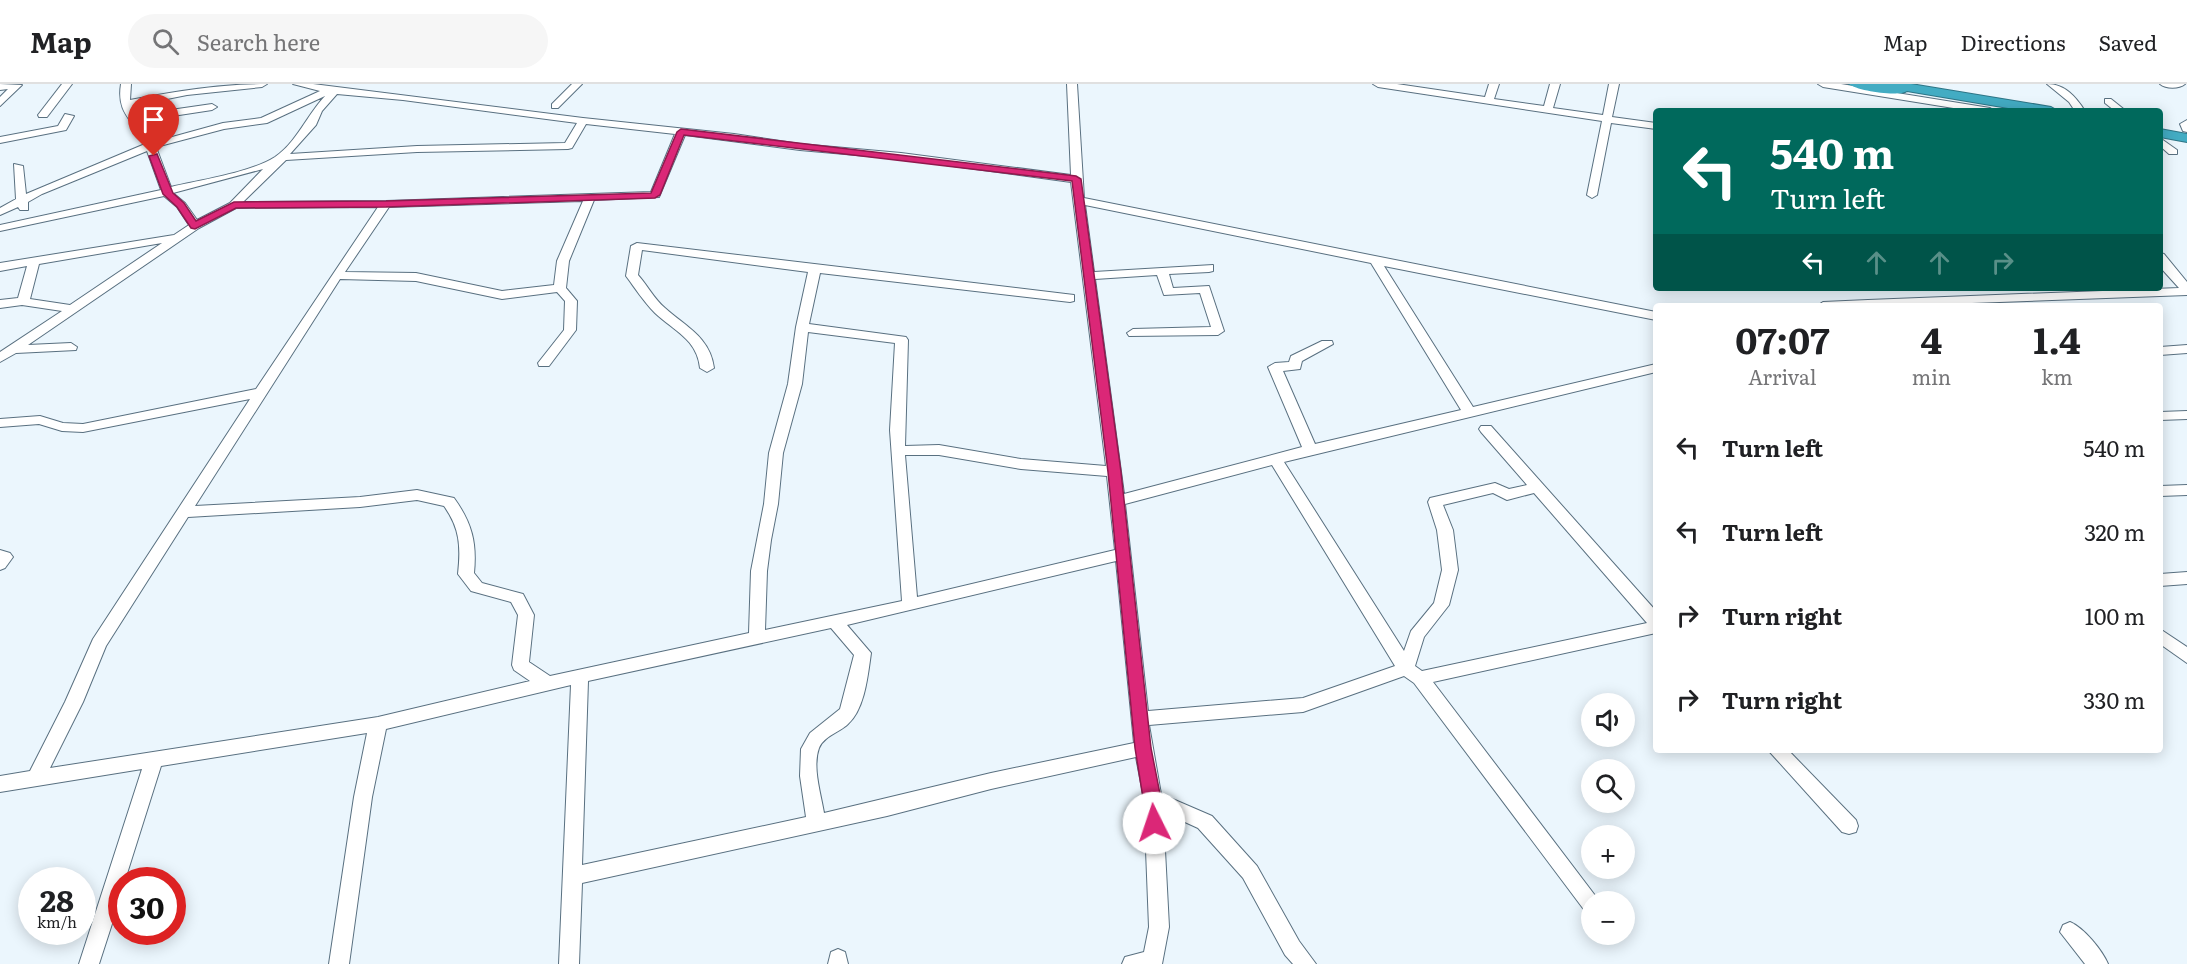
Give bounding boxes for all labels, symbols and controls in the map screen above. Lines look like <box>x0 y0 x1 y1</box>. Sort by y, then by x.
search box <box>128 14 548 68</box>
text: Map <box>30 20 92 62</box>
icon: search <box>149 25 182 58</box>
text: Search here <box>197 25 320 58</box>
text: Map <box>1883 26 1928 57</box>
text: Directions <box>1961 26 2066 57</box>
text: Saved <box>2099 26 2157 57</box>
pin <box>128 94 179 156</box>
icon: arrive <box>137 103 170 136</box>
text: 540 m <box>1770 120 1894 182</box>
icon: left <box>1671 132 1749 210</box>
text: Turn left <box>1770 177 1885 217</box>
icon: left <box>1797 246 1830 279</box>
icon: ahead <box>1860 246 1893 279</box>
icon: ahead <box>1923 246 1956 279</box>
icon: right <box>1986 246 2019 279</box>
text: 07:07 <box>1735 312 1829 365</box>
text: 4 <box>1921 312 1942 365</box>
text: 1.4 <box>2033 312 2081 365</box>
text: Arrival <box>1748 361 1817 391</box>
text: min <box>1912 361 1951 391</box>
text: km <box>2041 361 2073 391</box>
icon: left <box>1671 431 1704 464</box>
text: Turn left <box>1722 431 1823 464</box>
text: 540 m <box>2083 431 2145 464</box>
icon: left <box>1671 515 1704 548</box>
text: Turn left <box>1722 515 1823 548</box>
text: 320 m <box>2084 515 2145 548</box>
icon: right <box>1671 599 1704 632</box>
text: Turn right <box>1722 599 1842 632</box>
text: 100 m <box>2085 599 2145 632</box>
icon: right <box>1671 683 1704 716</box>
text: Turn right <box>1722 683 1842 716</box>
text: 330 m <box>2083 683 2145 716</box>
map controls <box>1581 693 1635 945</box>
button: sound <box>1581 693 1635 747</box>
button: search <box>1581 759 1635 813</box>
position arrow <box>1122 791 1186 855</box>
button: + <box>1581 825 1635 879</box>
speed limit sign: 30 <box>108 867 186 945</box>
text: 28 <box>40 877 74 921</box>
button: − <box>1581 891 1635 945</box>
text: km/h <box>37 910 77 933</box>

